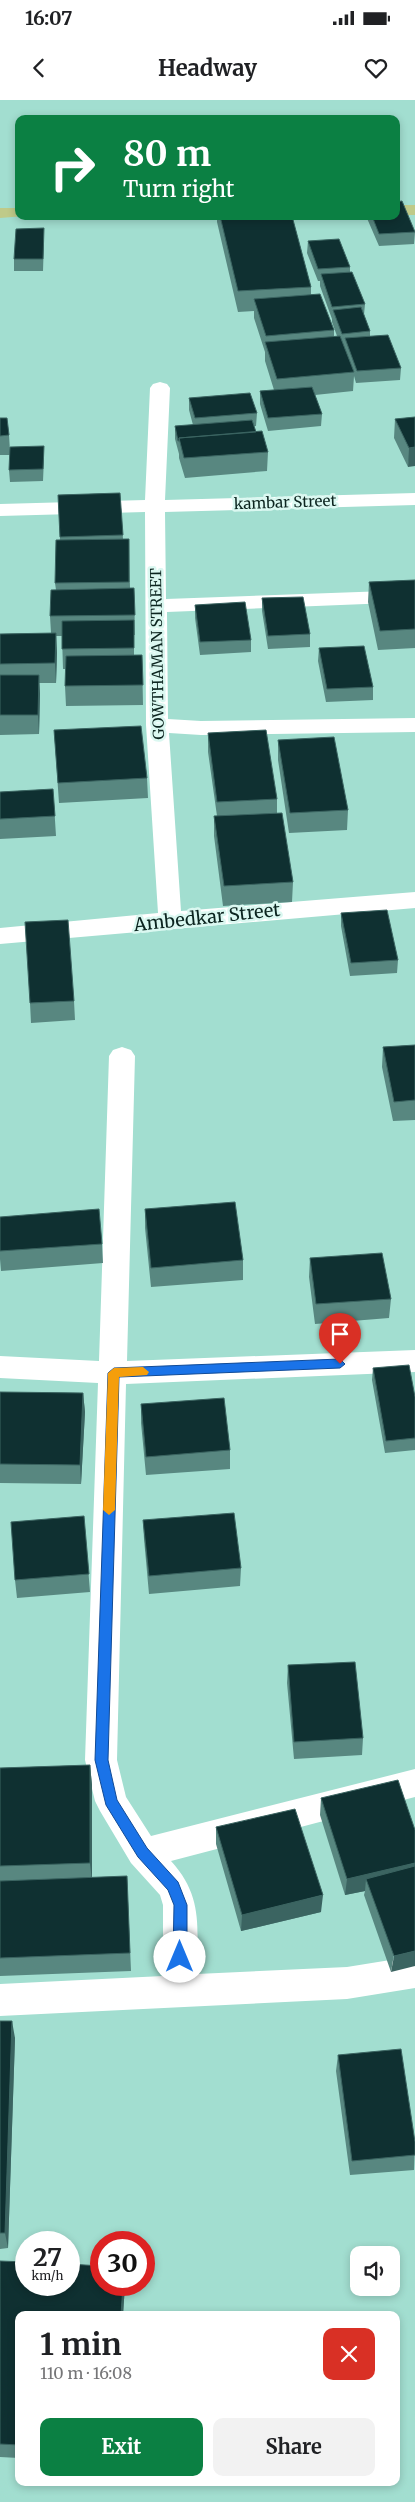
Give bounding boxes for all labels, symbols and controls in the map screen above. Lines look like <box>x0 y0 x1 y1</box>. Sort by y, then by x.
text: 16:07 <box>25 6 72 30</box>
icon: back <box>25 54 53 82</box>
text: Headway <box>158 54 257 82</box>
icon: heart <box>362 54 390 82</box>
text: 80 m <box>123 132 211 176</box>
icon: right <box>40 135 105 200</box>
text: Turn right <box>123 175 234 203</box>
street label: kambar Street <box>233 491 337 513</box>
street label: GOWTHAMAN STREET <box>146 568 168 740</box>
street label: Ambedkar Street <box>132 898 281 936</box>
pin <box>319 1313 361 1364</box>
icon: arrive <box>326 1320 354 1348</box>
position arrow <box>153 1930 205 1982</box>
speed limit sign: 30 <box>90 2231 155 2296</box>
text: 27 <box>33 2241 62 2273</box>
map controls <box>350 2246 400 2296</box>
button: sound <box>350 2246 400 2296</box>
text: km/h <box>32 2268 63 2283</box>
text: 1 min <box>40 2325 122 2363</box>
button: close <box>323 2328 375 2380</box>
text: 110 m · 16:08 <box>40 2363 132 2383</box>
button: Exit <box>40 2418 203 2476</box>
button: Share <box>213 2418 375 2476</box>

